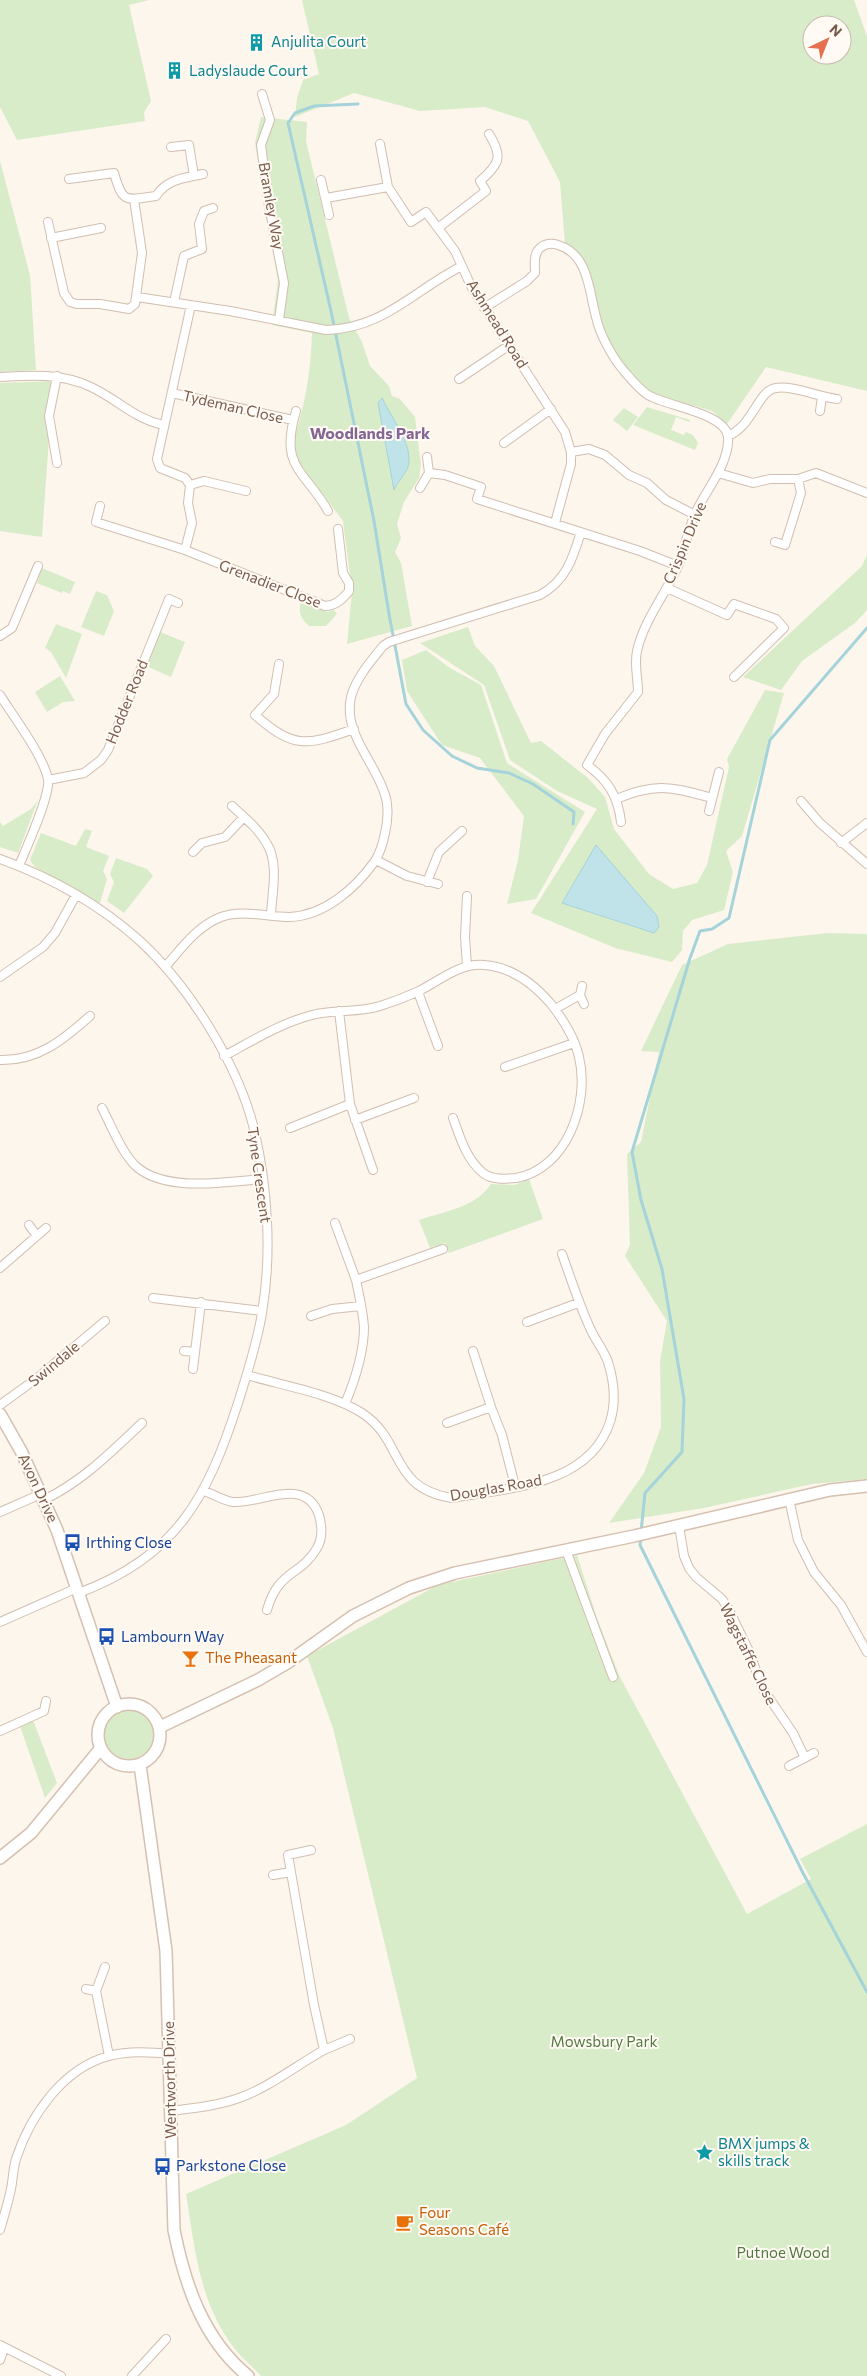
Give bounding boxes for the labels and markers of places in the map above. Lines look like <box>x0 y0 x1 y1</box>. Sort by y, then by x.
building icon: Anjulita Court <box>247 32 267 52</box>
place label: Anjulita Court <box>271 32 366 50</box>
building icon: Ladyslaude Court <box>165 61 185 81</box>
place label: Ladyslaude Court <box>189 61 308 79</box>
bus stop icon: Irthing Close <box>62 1533 82 1553</box>
place label: Irthing Close <box>86 1533 172 1551</box>
bus stop icon: Lambourn Way <box>97 1627 117 1647</box>
place label: Lambourn Way <box>121 1627 224 1645</box>
bar icon: The Pheasant <box>181 1648 201 1668</box>
place label: The Pheasant <box>205 1648 297 1666</box>
place label: BMX jumps & skills track <box>718 2134 810 2169</box>
place icon: BMX jumps & skills track <box>694 2143 714 2163</box>
bus stop icon: Parkstone Close <box>152 2156 172 2176</box>
place label: Parkstone Close <box>176 2156 286 2174</box>
place label: Four Seasons Café <box>419 2203 509 2238</box>
cafe icon: Four Seasons Café <box>395 2212 415 2232</box>

